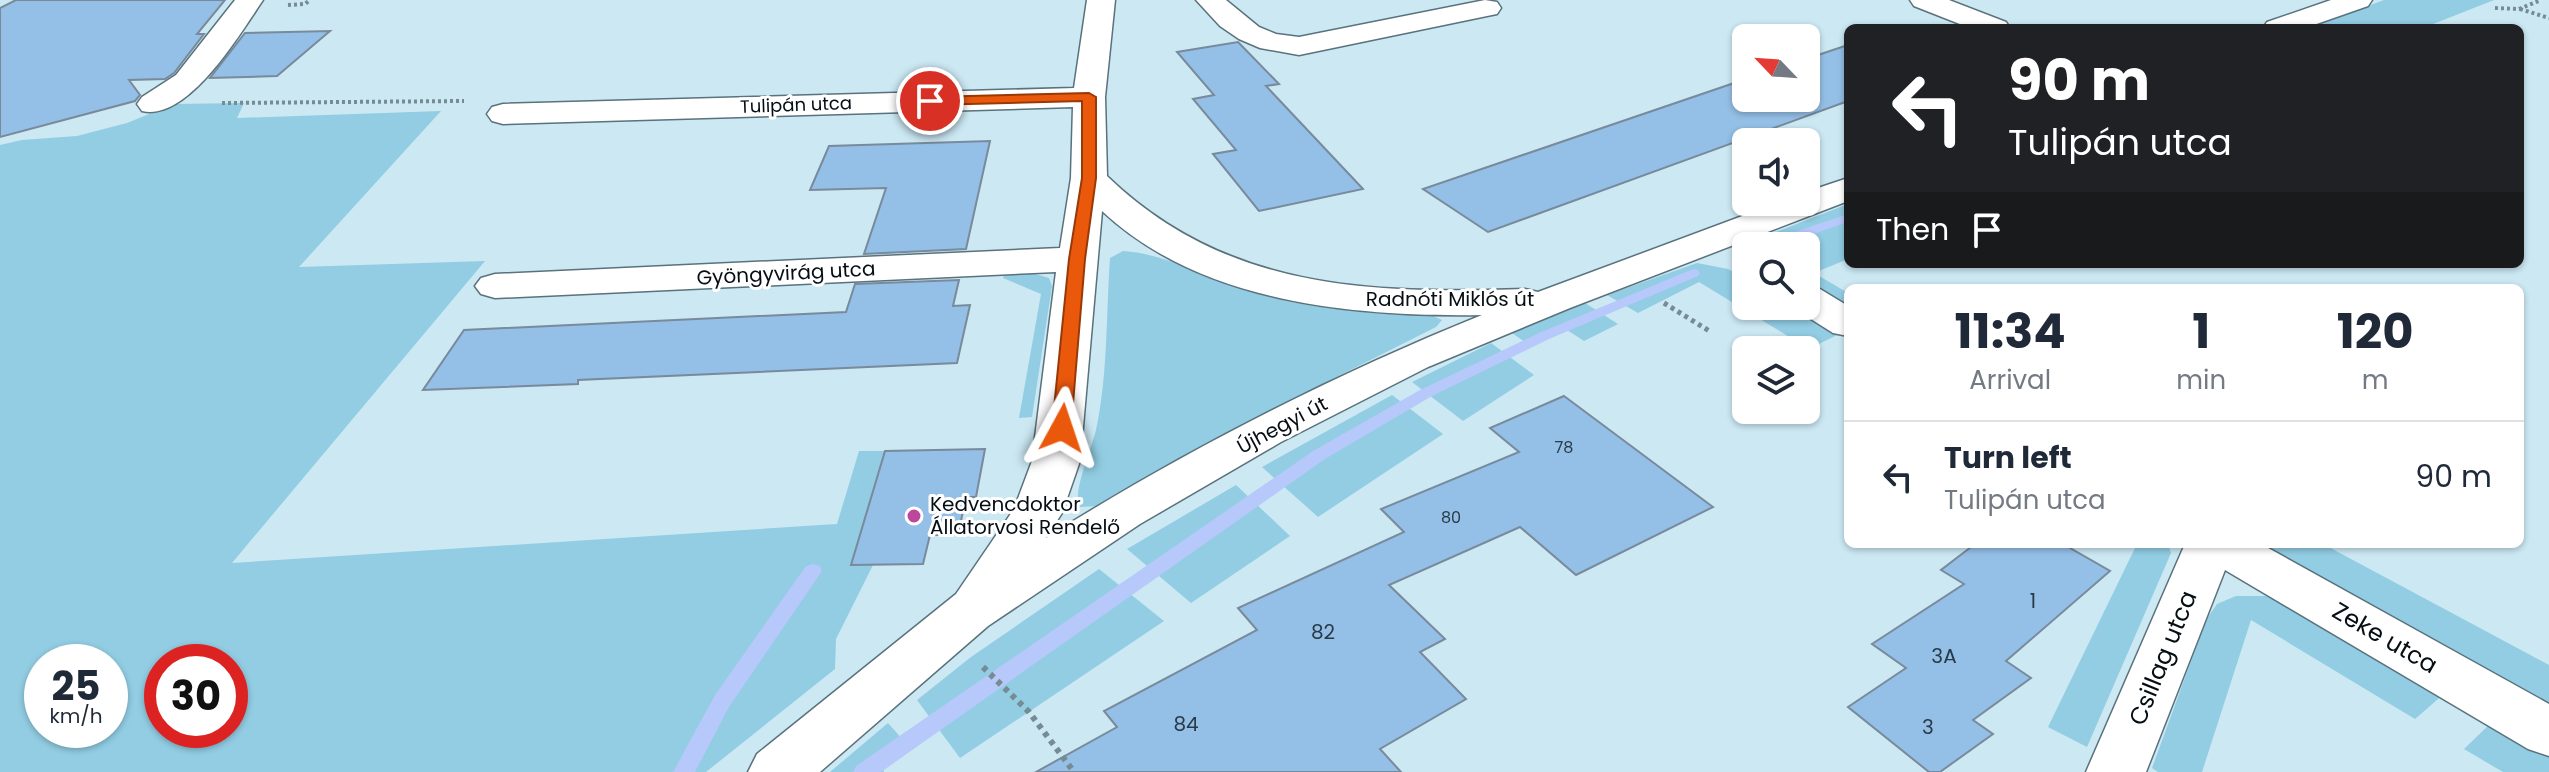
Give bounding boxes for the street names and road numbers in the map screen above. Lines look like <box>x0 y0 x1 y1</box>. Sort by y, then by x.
street label: Tulipán utca <box>740 90 852 119</box>
street label: Gyöngyvirág utca <box>696 254 876 292</box>
street label: Radnóti Miklós út <box>1366 285 1534 313</box>
street label: Újhegyi út <box>1232 389 1332 461</box>
street label: Csillag utca <box>2121 586 2205 730</box>
street label: Zeke utca <box>2327 594 2444 681</box>

